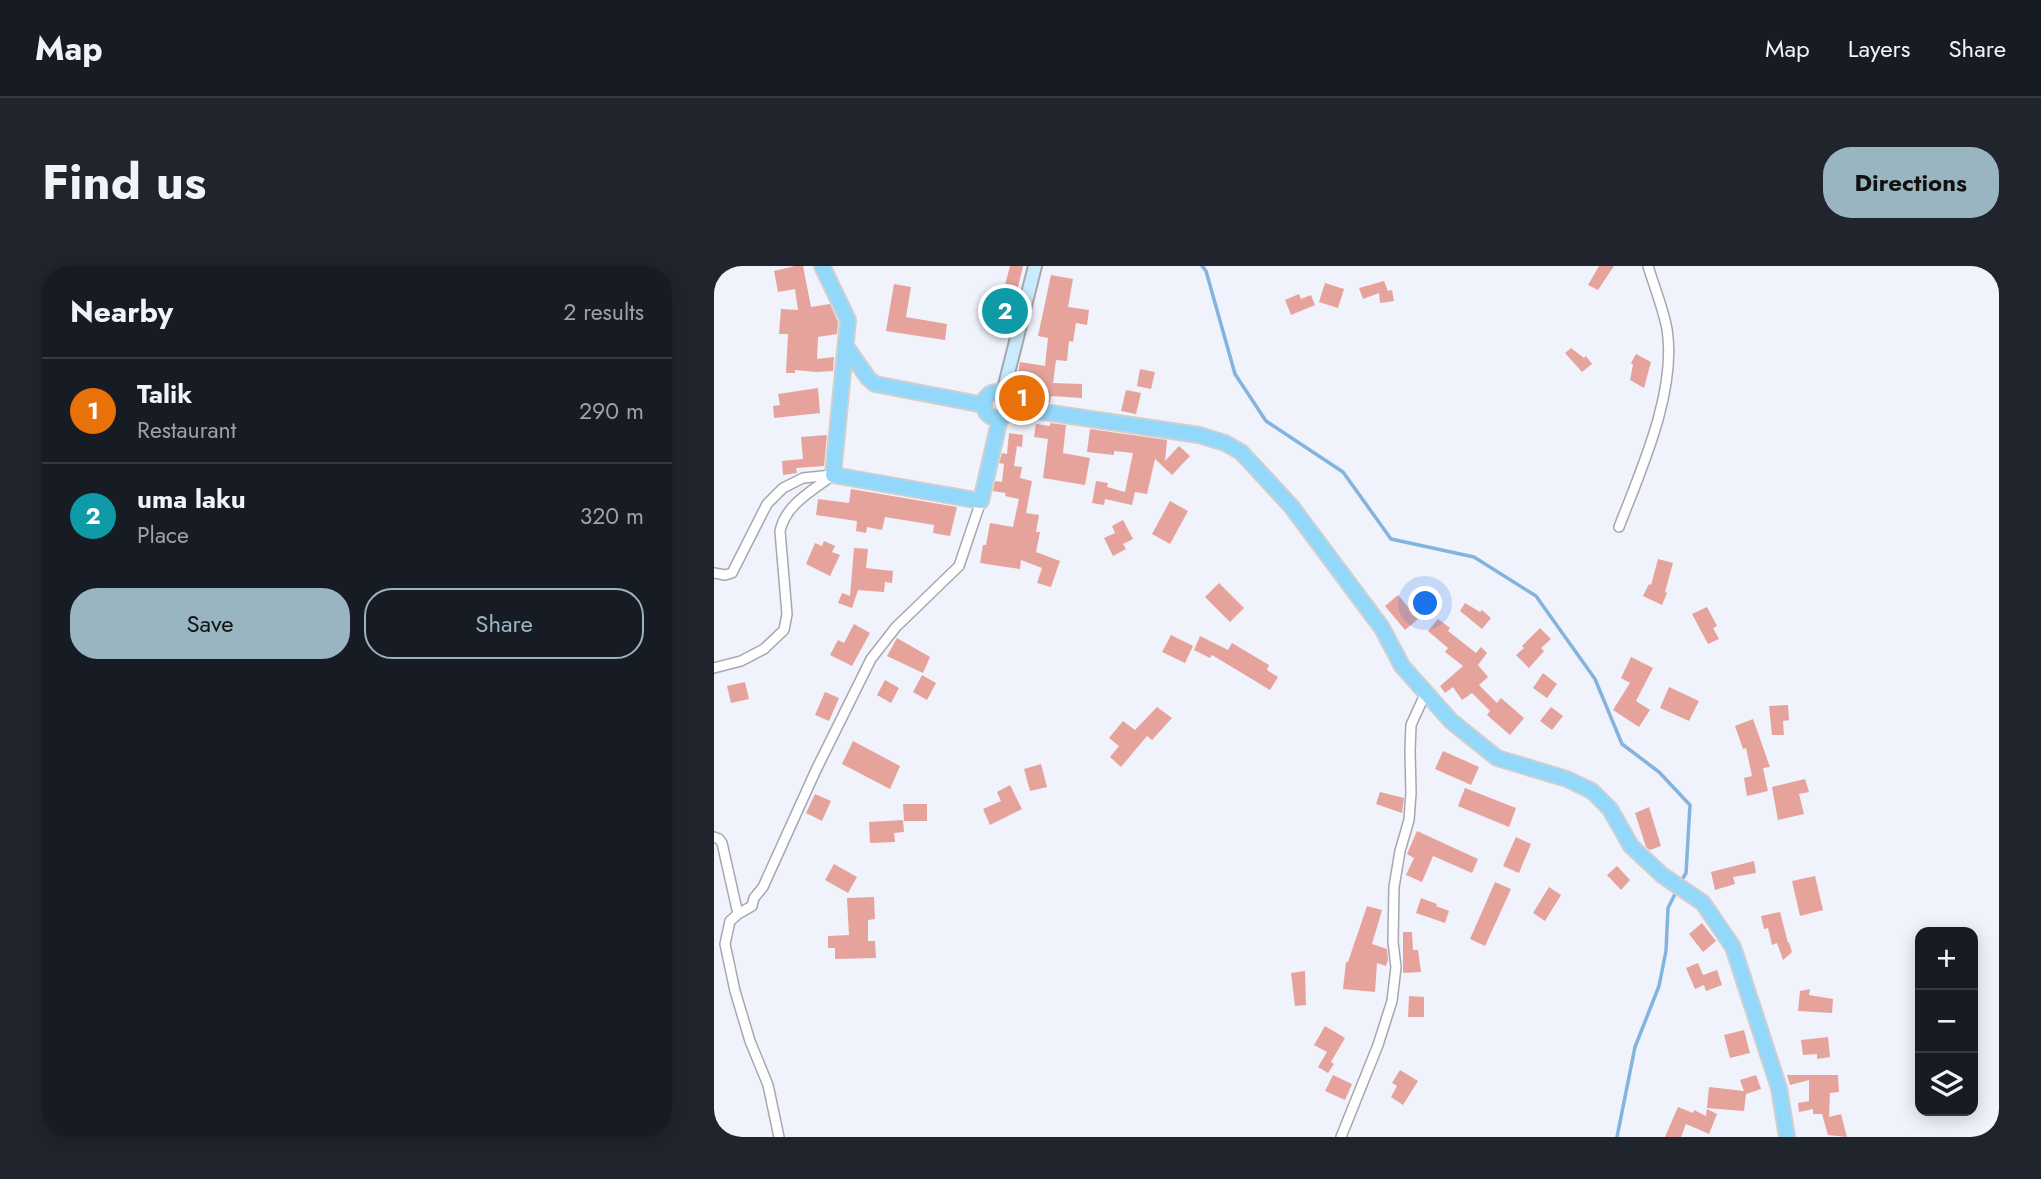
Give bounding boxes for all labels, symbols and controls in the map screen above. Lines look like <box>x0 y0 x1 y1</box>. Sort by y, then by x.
text: Map <box>35 25 103 72</box>
text: Map <box>1765 31 1810 66</box>
text: Layers <box>1848 31 1910 66</box>
text: Share <box>1948 31 2006 66</box>
text: Find us <box>42 147 206 217</box>
button: Directions <box>1823 147 1999 218</box>
pin: 2 <box>982 285 1028 337</box>
text: Nearby <box>70 290 173 333</box>
text: 2 results <box>563 295 644 329</box>
pin: 1 <box>999 372 1045 424</box>
text: Talik <box>137 375 192 413</box>
text: 1 <box>87 394 99 428</box>
text: 290 m <box>579 394 644 428</box>
text: Restaurant <box>137 413 236 447</box>
text: uma laku <box>137 480 246 518</box>
text: 2 <box>85 499 101 533</box>
text: 320 m <box>580 499 644 533</box>
text: Place <box>137 518 189 552</box>
your location <box>1408 586 1442 620</box>
button: Save <box>70 588 350 659</box>
button: Share <box>364 588 644 659</box>
map controls <box>1915 927 1978 1116</box>
button: + <box>1915 927 1978 990</box>
button: − <box>1915 990 1978 1053</box>
button: layers <box>1915 1053 1978 1116</box>

